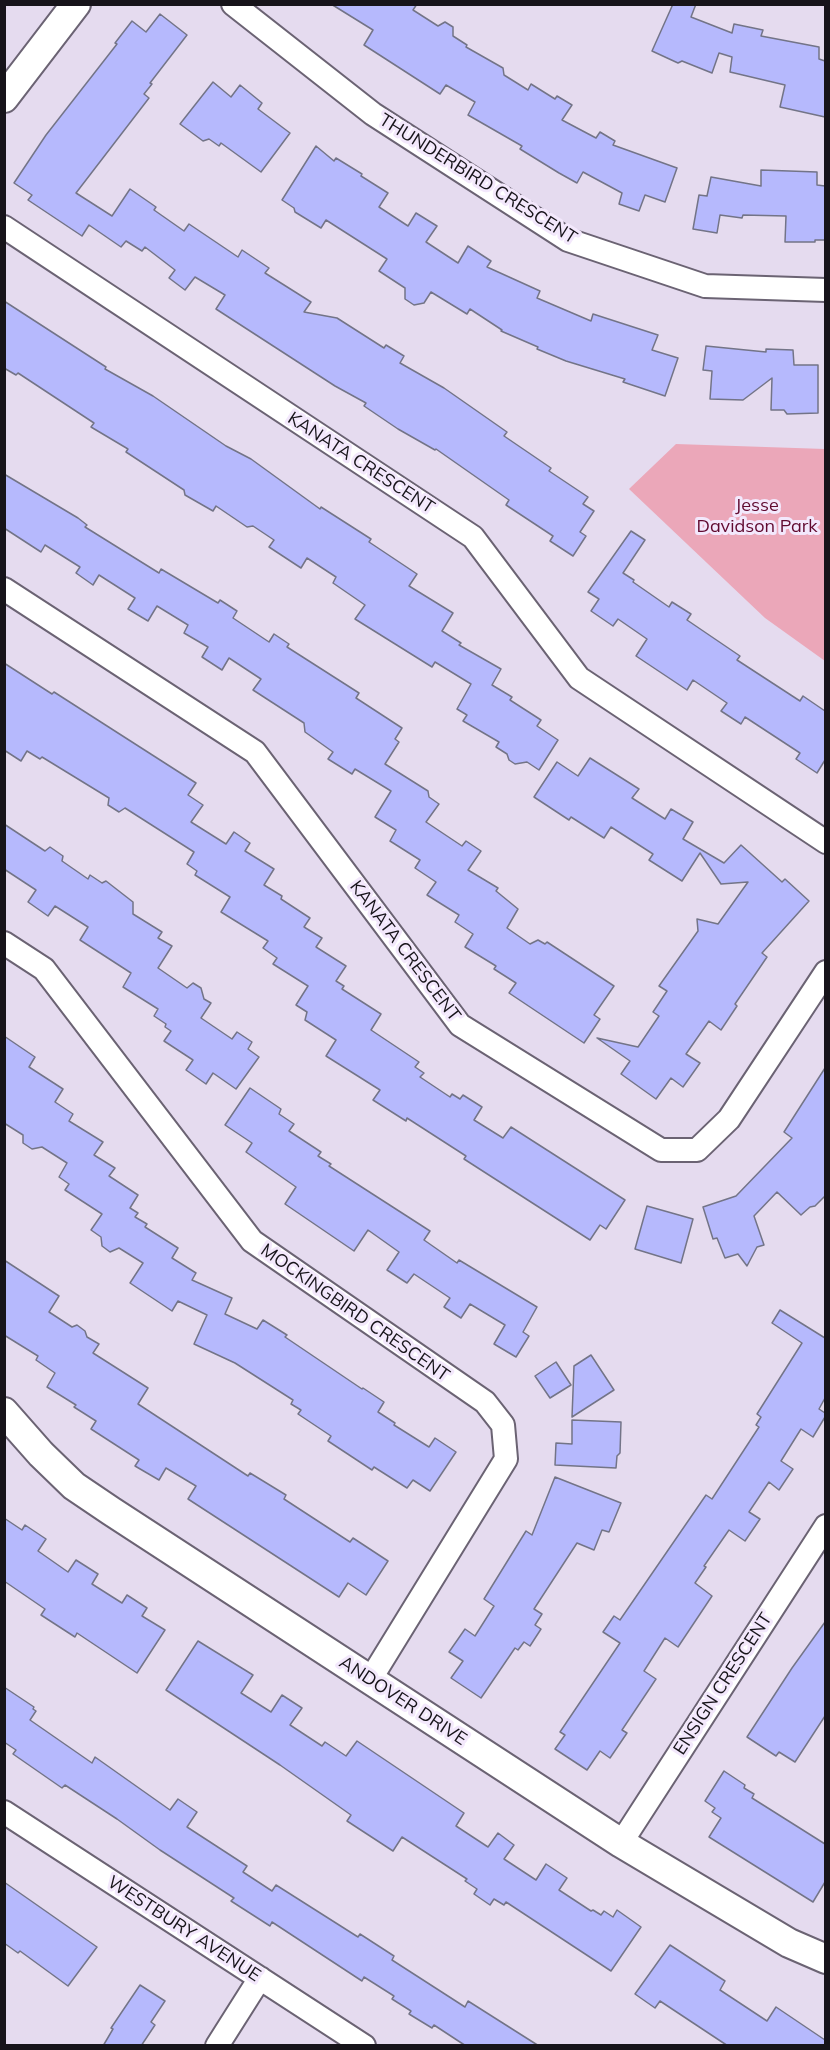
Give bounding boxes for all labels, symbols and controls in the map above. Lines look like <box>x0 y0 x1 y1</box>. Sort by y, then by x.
street label: THUNDERBIRD CRESCENT <box>375 109 581 249</box>
street label: KANATA CRESCENT <box>284 408 438 518</box>
park label: Jesse Davidson Park <box>696 495 818 538</box>
street label: KANATA CRESCENT <box>345 876 465 1026</box>
street label: MOCKINGBIRD CRESCENT <box>256 1240 454 1386</box>
street label: ENSIGN CRESCENT <box>669 1609 777 1759</box>
street label: ANDOVER DRIVE <box>335 1652 471 1750</box>
street label: WESTBURY AVENUE <box>103 1871 265 1987</box>

